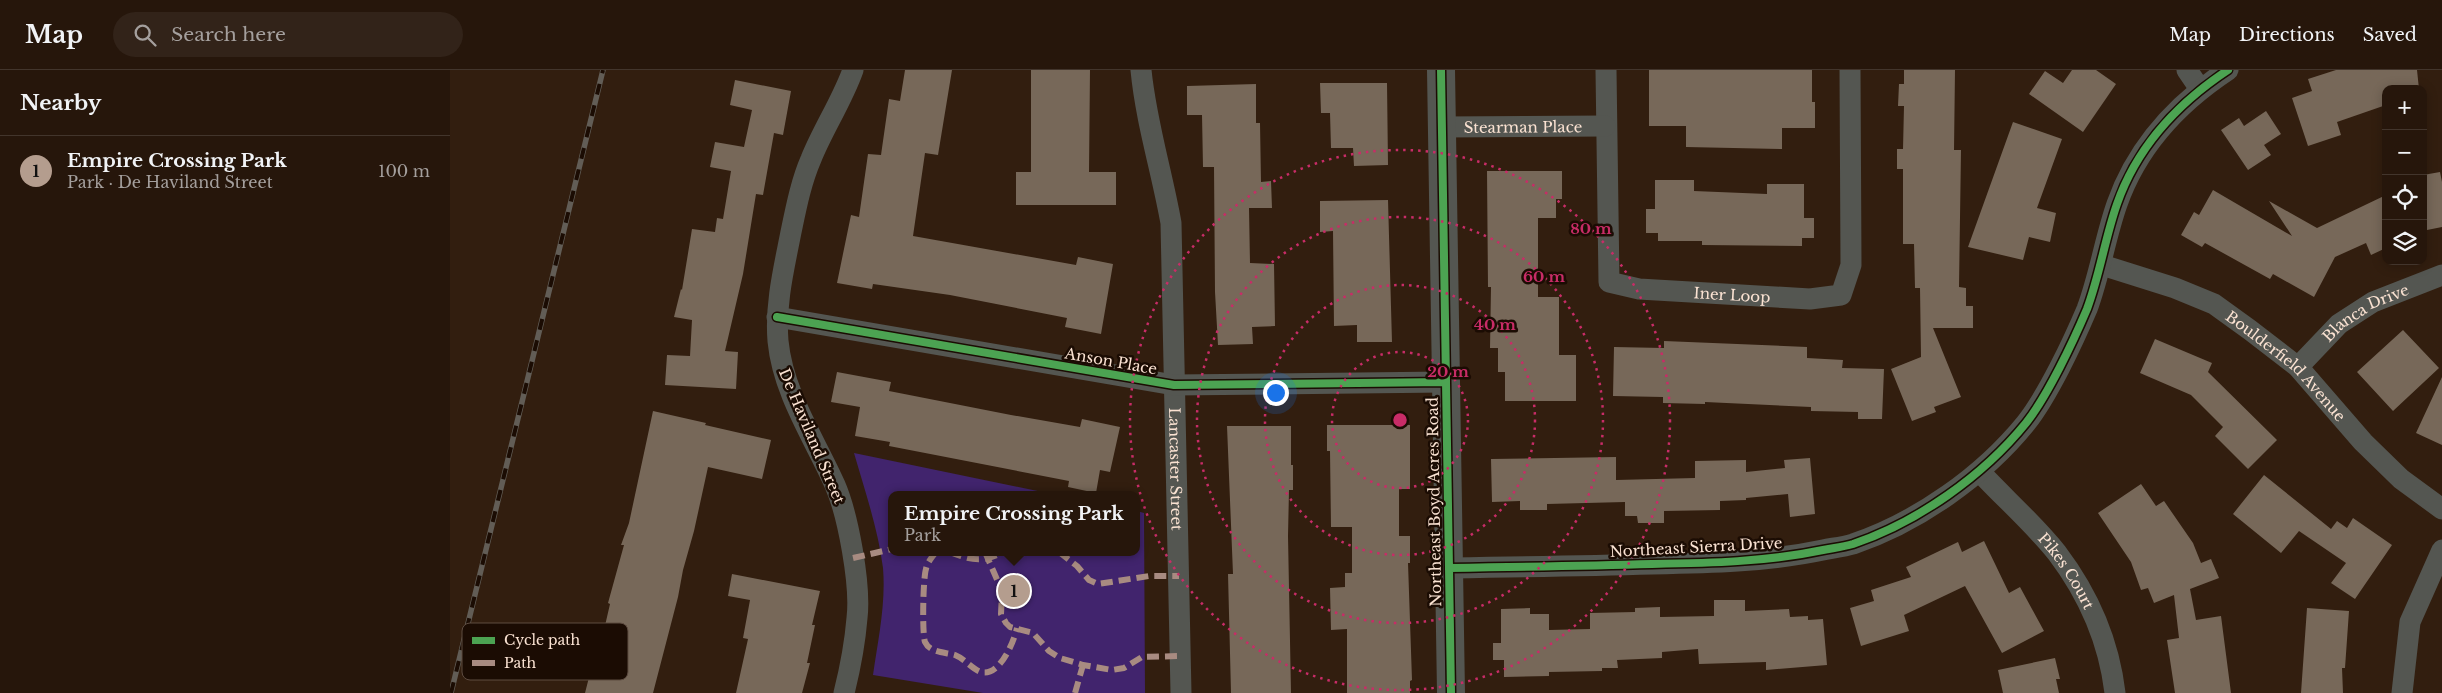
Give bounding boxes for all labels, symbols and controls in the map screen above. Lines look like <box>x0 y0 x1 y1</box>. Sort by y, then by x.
search box <box>113 12 463 57</box>
text: Map <box>25 20 83 49</box>
icon: search <box>131 21 159 49</box>
text: Search here <box>171 23 286 46</box>
text: Map <box>2169 24 2211 46</box>
text: Directions <box>2239 24 2335 46</box>
text: Saved <box>2363 24 2417 46</box>
map controls <box>2382 85 2427 265</box>
button: + <box>2382 85 2427 130</box>
text: Nearby <box>20 90 101 116</box>
street label: Stearman Place <box>1464 117 1582 136</box>
button: − <box>2382 130 2427 175</box>
text: Empire Crossing Park <box>67 149 287 172</box>
text: 1 <box>33 161 39 181</box>
text: 100 m <box>378 161 430 181</box>
text: Park · De Haviland Street <box>67 172 273 192</box>
button: locate <box>2382 175 2427 220</box>
text: 80 m <box>1570 219 1612 238</box>
button: layers <box>2382 220 2427 265</box>
text: 60 m <box>1523 267 1565 286</box>
street label: Blanca Drive <box>2318 280 2411 346</box>
street label: Iner Loop <box>1693 283 1771 306</box>
street label: Boulderfield Avenue <box>2222 306 2350 425</box>
text: 40 m <box>1474 315 1516 334</box>
street label: Anson Place <box>1062 343 1159 378</box>
text: 20 m <box>1427 362 1469 381</box>
street label: De Haviland Street <box>775 365 849 507</box>
your location <box>1263 380 1289 406</box>
street label: Northeast Boyd Acres Road <box>1423 397 1445 607</box>
street label: Lancaster Street <box>1165 407 1187 531</box>
centre of rings <box>1391 411 1409 429</box>
popup <box>888 491 1140 556</box>
text: Empire Crossing Park <box>904 502 1124 525</box>
text: Park <box>904 525 941 545</box>
street label: Pikes Court <box>2034 528 2099 612</box>
street label: Northeast Sierra Drive <box>1609 533 1783 561</box>
pin: 1 <box>998 572 1030 610</box>
legend <box>462 623 628 680</box>
text: Cycle path <box>504 631 581 649</box>
text: Path <box>504 654 536 672</box>

